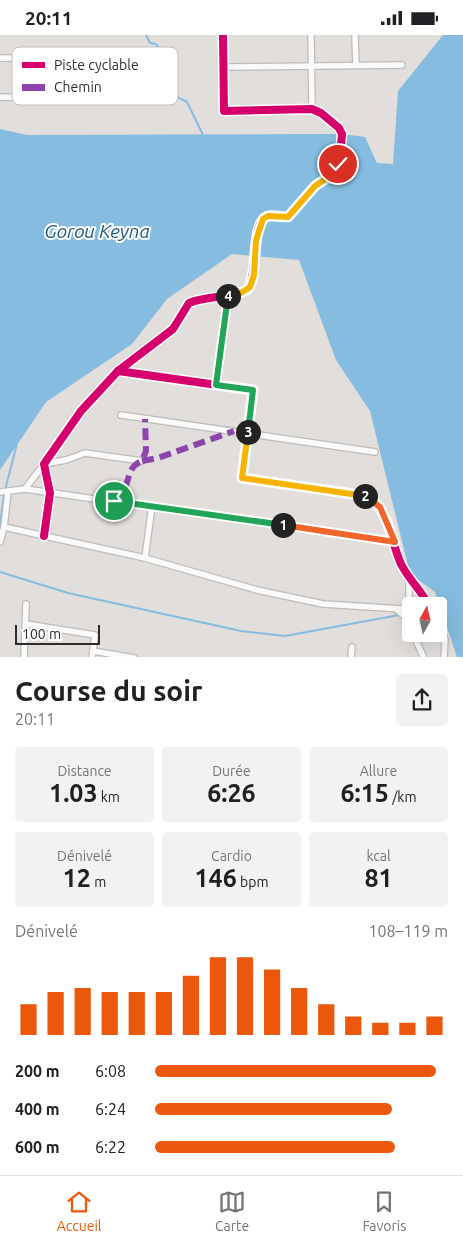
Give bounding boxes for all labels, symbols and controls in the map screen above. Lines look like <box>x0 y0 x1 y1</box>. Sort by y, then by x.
text: 20:11 <box>25 7 73 29</box>
legend <box>12 47 178 105</box>
text: Piste cyclable <box>54 57 139 73</box>
text: Chemin <box>54 79 102 95</box>
pin <box>317 143 359 185</box>
icon: check <box>324 150 352 178</box>
water label: Gorou Keyna <box>44 220 150 242</box>
pin: 4 <box>216 283 240 309</box>
text: 4 <box>225 288 232 304</box>
pin: 3 <box>236 419 260 445</box>
text: 3 <box>245 424 252 440</box>
pin <box>93 480 135 522</box>
pin: 2 <box>352 483 378 509</box>
icon: arrive <box>100 487 128 515</box>
text: 2 <box>362 488 369 504</box>
pin: 1 <box>270 513 296 537</box>
text: 1 <box>280 517 287 533</box>
north arrow <box>402 597 448 643</box>
map controls <box>402 597 447 642</box>
scale bar <box>15 623 100 646</box>
text: 100 m <box>22 626 61 642</box>
button: share <box>396 674 448 726</box>
text: Course du soir <box>15 675 203 706</box>
text: 20:11 <box>15 710 55 728</box>
text: Distance <box>57 763 112 779</box>
text: Durée <box>212 763 251 779</box>
text: Allure <box>360 763 397 779</box>
text: 1.03 <box>49 779 98 807</box>
text: 6:26 <box>207 779 256 807</box>
text: 6:15 <box>341 779 389 807</box>
text: km <box>98 789 120 805</box>
text: /km <box>389 789 417 805</box>
text: Dénivelé <box>57 848 112 864</box>
text: Cardio <box>211 848 252 864</box>
text: kcal <box>366 848 391 864</box>
text: 12 <box>63 864 91 892</box>
text: 146 <box>195 864 237 892</box>
text: 81 <box>364 864 393 892</box>
text: m <box>91 874 106 890</box>
text: bpm <box>237 874 268 890</box>
text: Dénivelé <box>15 922 78 940</box>
text: 108–119 m <box>368 922 448 940</box>
text: 200 m <box>15 1062 60 1080</box>
text: 6:08 <box>95 1062 126 1080</box>
text: 400 m <box>15 1100 60 1118</box>
text: 6:24 <box>95 1100 126 1118</box>
text: 600 m <box>15 1138 60 1156</box>
text: 6:22 <box>95 1138 126 1156</box>
tab: Accueil <box>57 1188 102 1234</box>
tab: Carte <box>215 1188 249 1234</box>
tab: Favoris <box>363 1188 406 1234</box>

